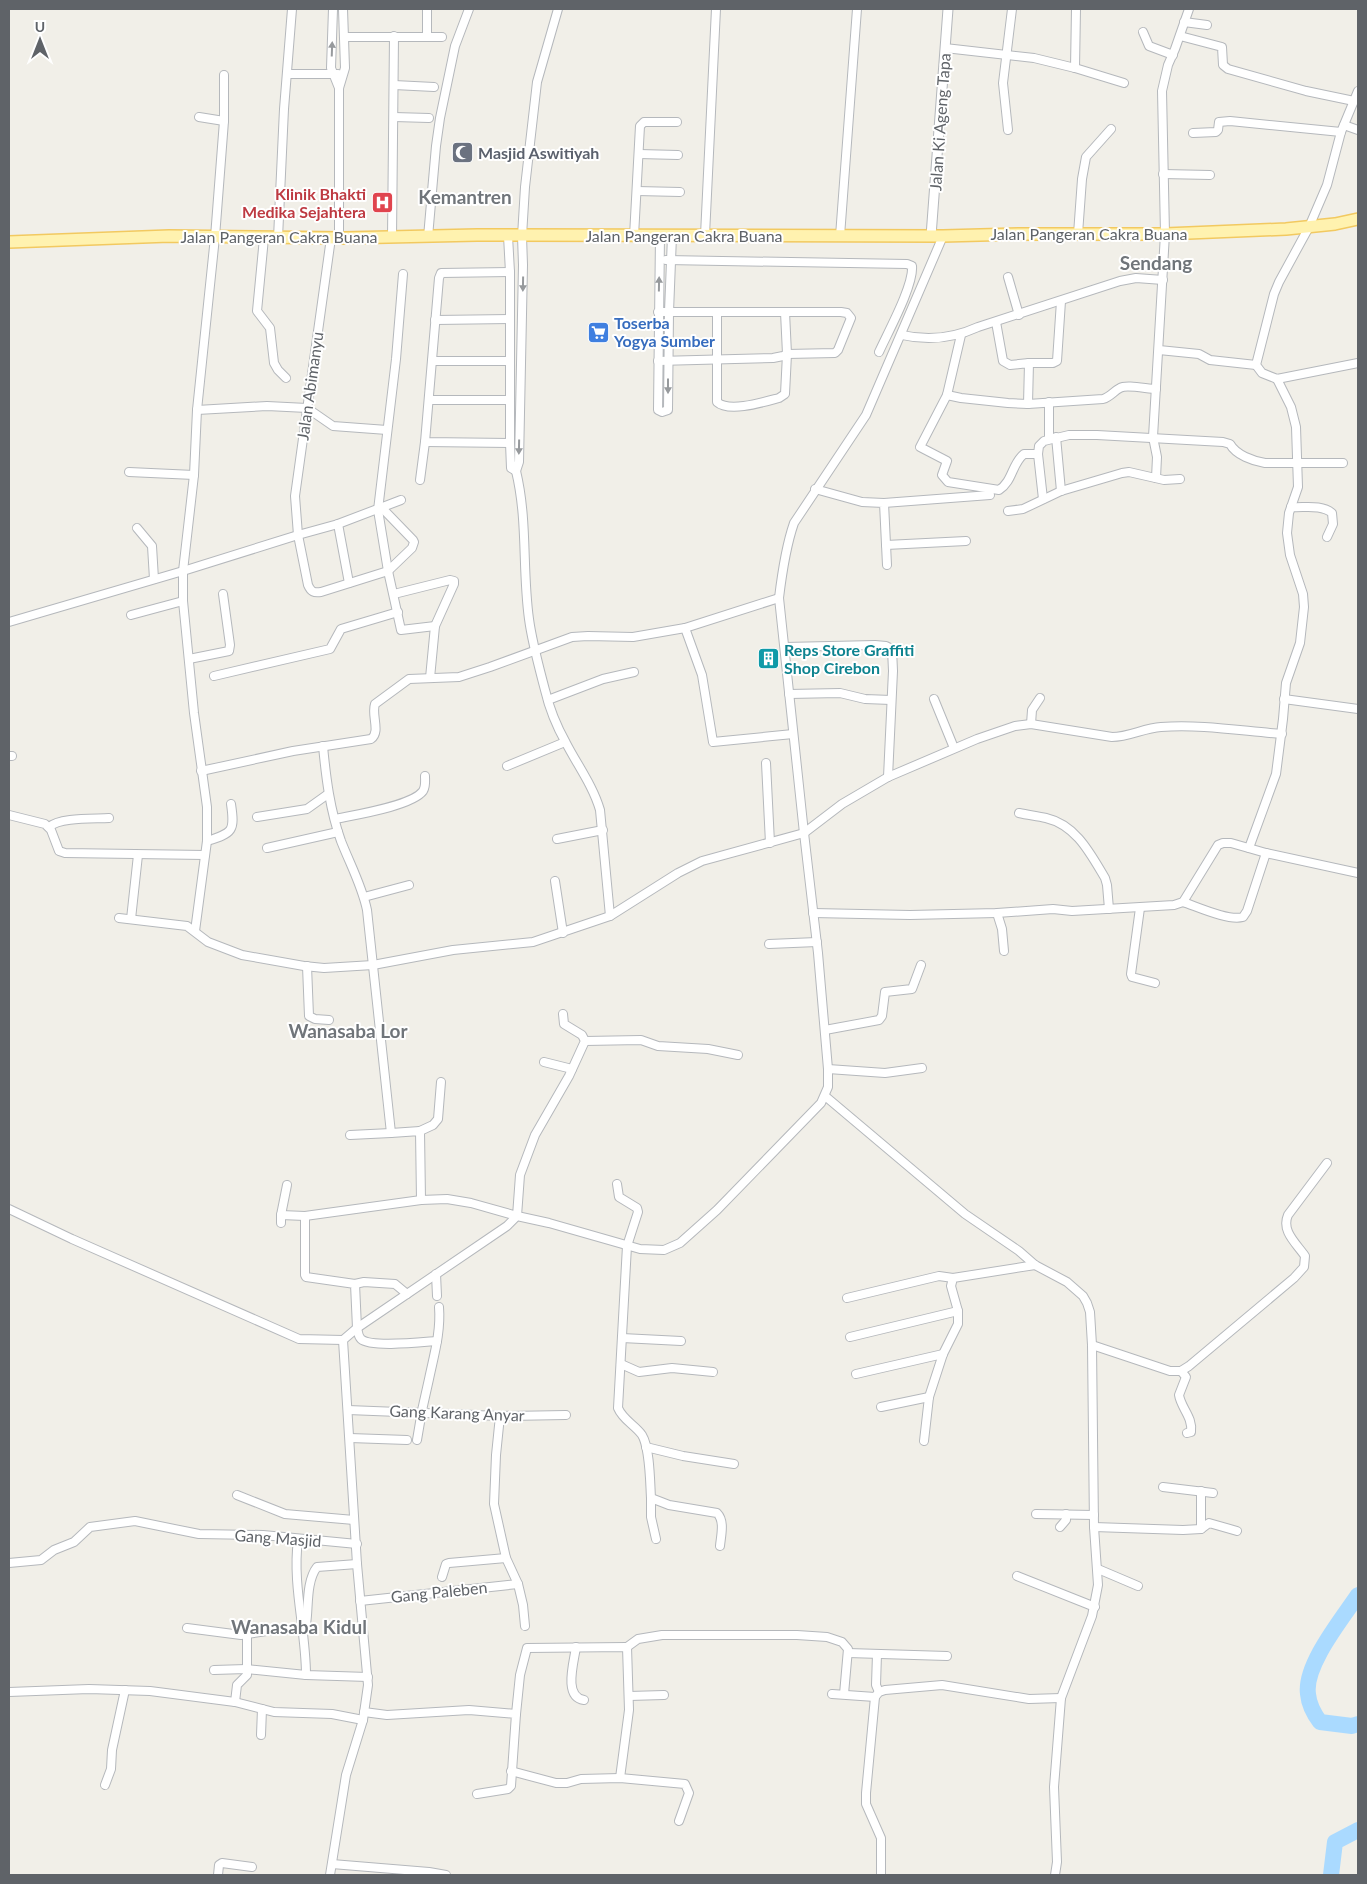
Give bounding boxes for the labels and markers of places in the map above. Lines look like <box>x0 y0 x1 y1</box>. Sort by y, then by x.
mosque icon: Masjid Aswitiyah <box>450 141 474 165</box>
place label: Masjid Aswitiyah <box>478 143 599 162</box>
place label: Klinik Bhakti Medika Sejahtera <box>242 184 366 221</box>
hospital icon: Klinik Bhakti Medika Sejahtera <box>370 191 394 215</box>
place label: Toserba Yogya Sumber <box>613 313 715 350</box>
supermarket icon: Toserba Yogya Sumber <box>586 320 610 344</box>
place label: Reps Store Graffiti Shop Cirebon <box>784 640 914 677</box>
building icon: Reps Store Graffiti Shop Cirebon <box>756 647 780 671</box>

